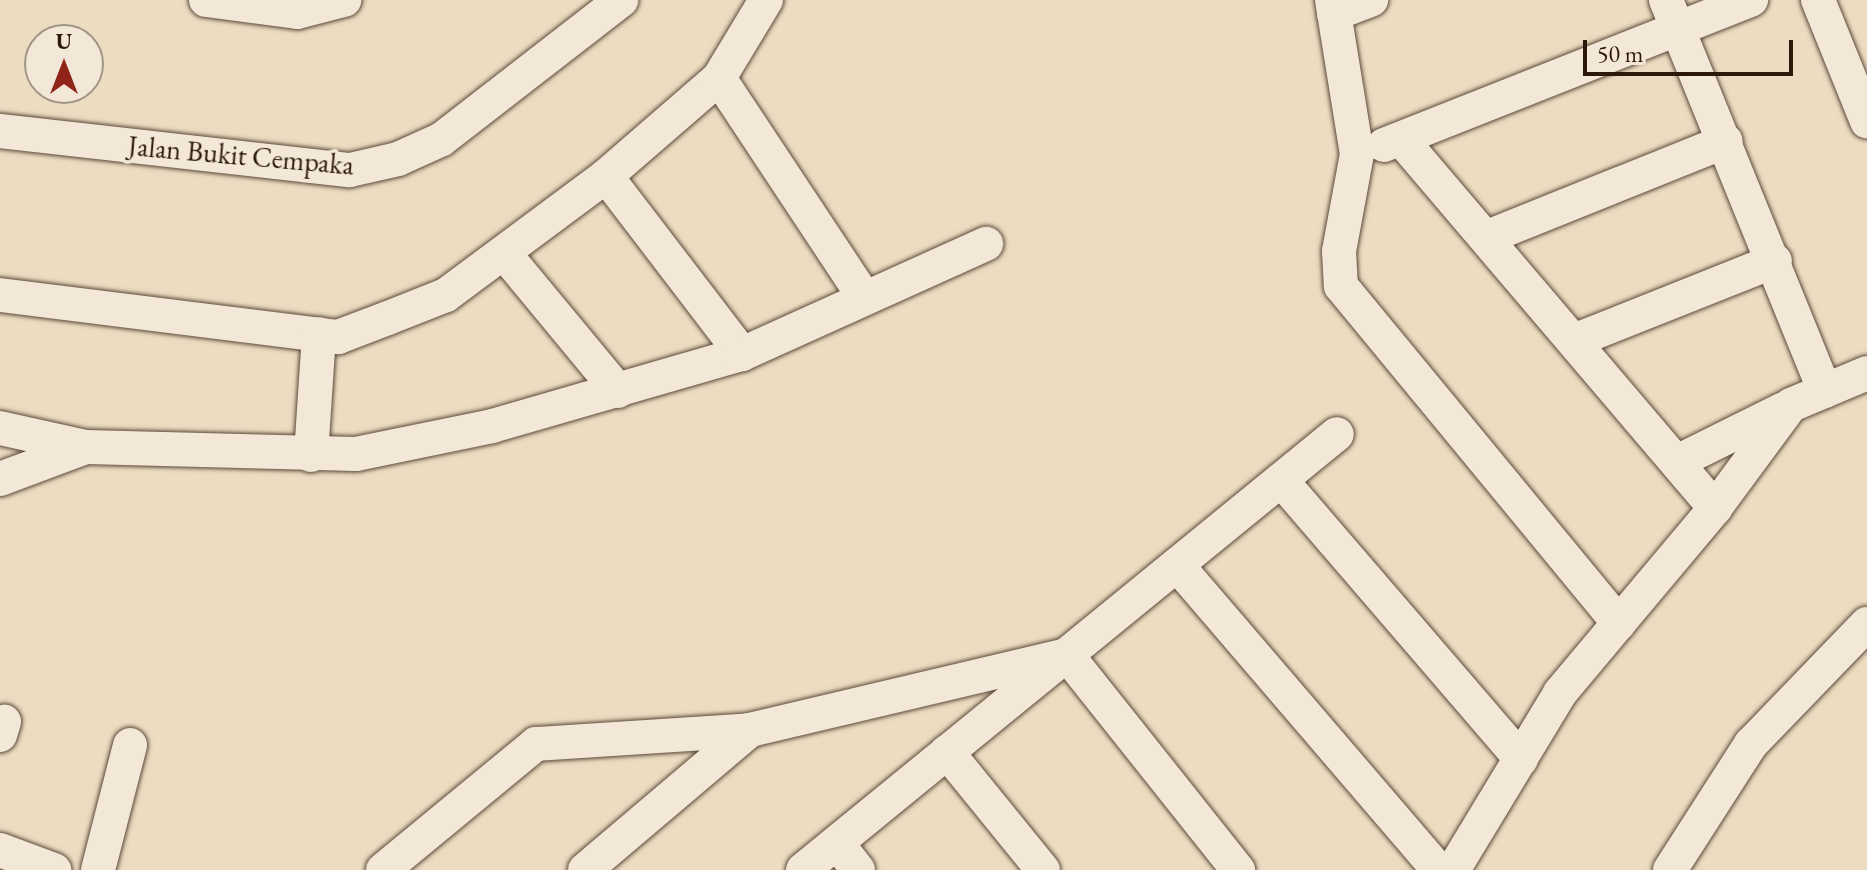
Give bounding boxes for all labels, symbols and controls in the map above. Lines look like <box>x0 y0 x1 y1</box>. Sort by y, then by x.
north arrow <box>24 24 104 104</box>
scale bar <box>1587 24 1797 74</box>
text: U <box>56 27 72 56</box>
text: 50 m <box>1597 38 1644 69</box>
street label: Jalan Bukit Cempaka <box>127 128 355 182</box>

